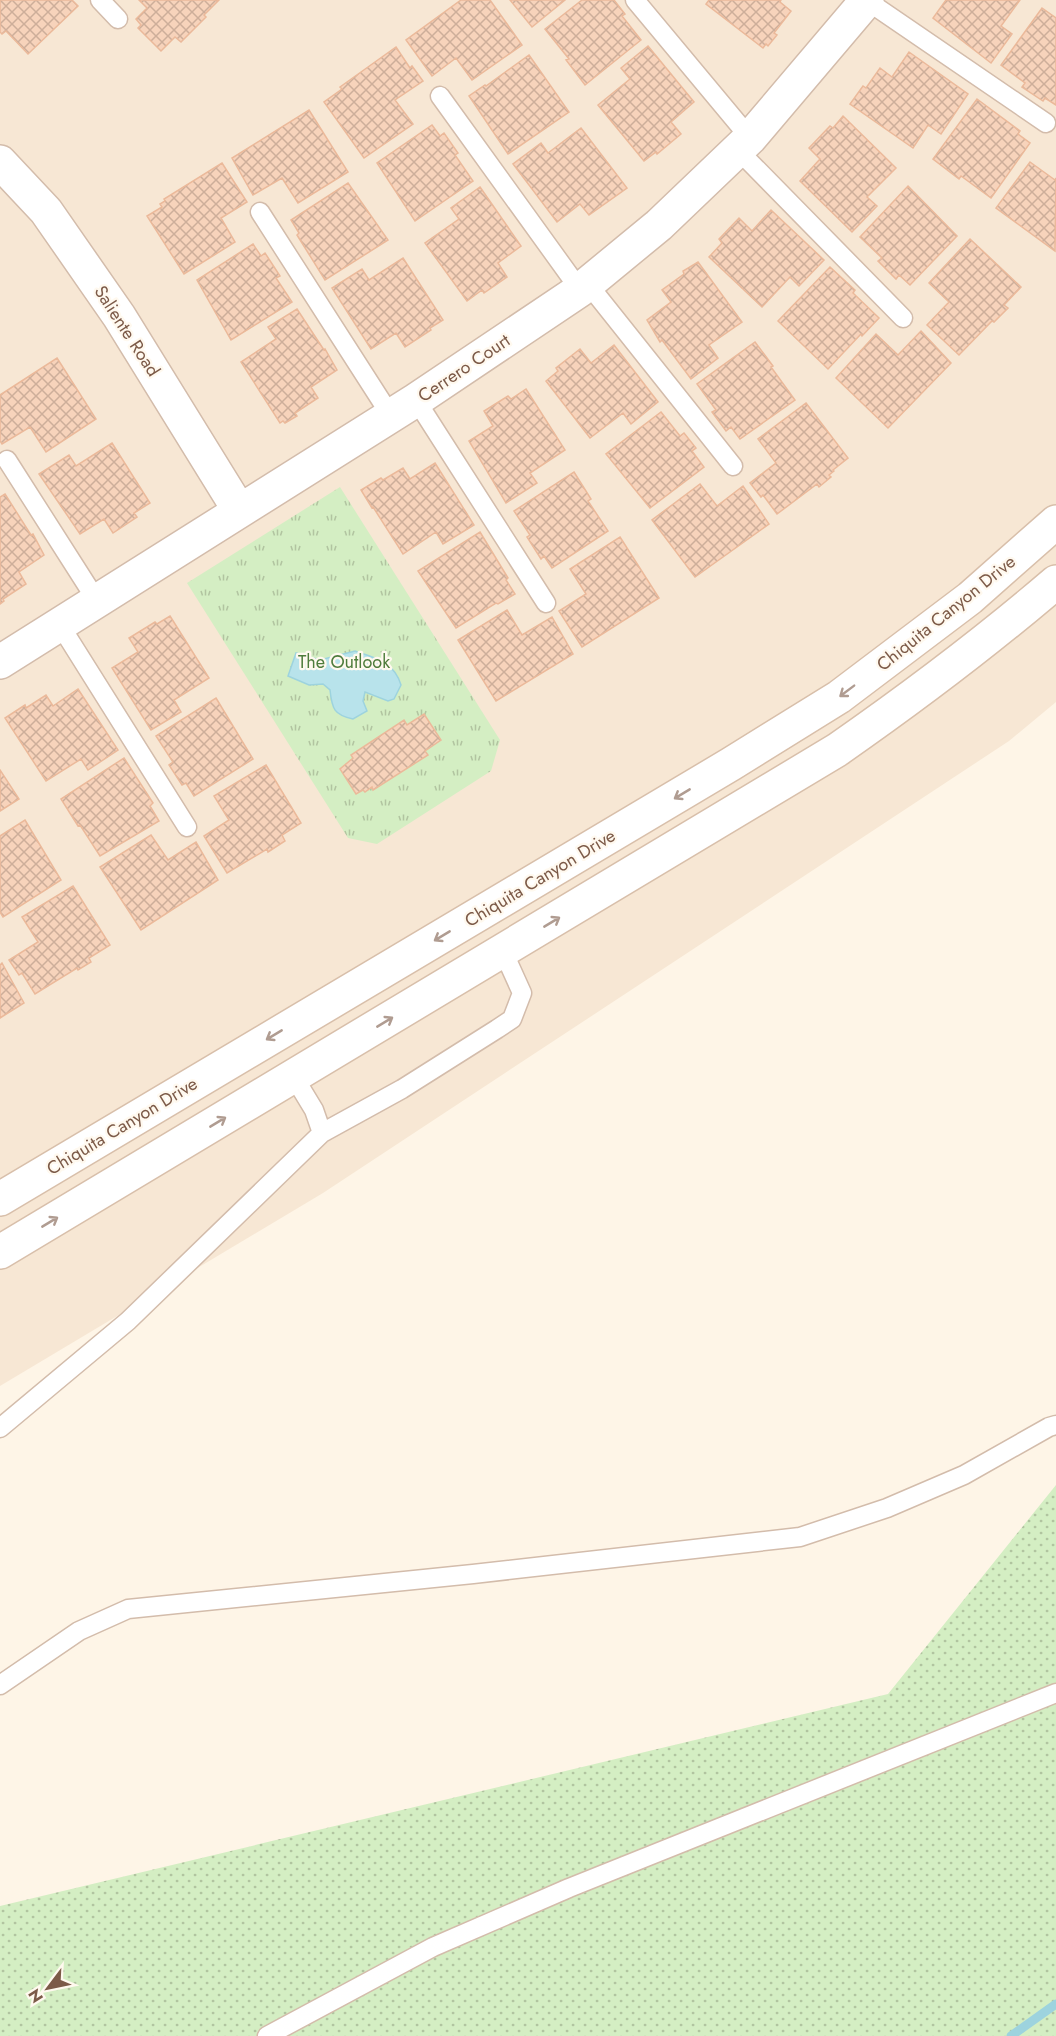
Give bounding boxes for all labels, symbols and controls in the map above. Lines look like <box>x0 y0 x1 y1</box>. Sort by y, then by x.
street label: Saliente Road <box>88 280 166 382</box>
street label: Cerrero Court <box>413 327 516 408</box>
street label: Chiquita Canyon Drive <box>871 549 1021 677</box>
park label: The Outlook <box>298 649 390 675</box>
one-way arrow <box>840 684 856 697</box>
one-way arrow <box>674 788 691 800</box>
street label: Chiquita Canyon Drive <box>460 823 620 933</box>
one-way arrow <box>543 915 560 927</box>
one-way arrow <box>434 930 451 942</box>
one-way arrow <box>376 1016 393 1028</box>
one-way arrow <box>266 1030 283 1042</box>
street label: Chiquita Canyon Drive <box>42 1071 202 1181</box>
one-way arrow <box>209 1116 226 1128</box>
one-way arrow <box>41 1216 58 1228</box>
north arrow <box>18 1958 78 2018</box>
text: N <box>23 1984 49 2007</box>

